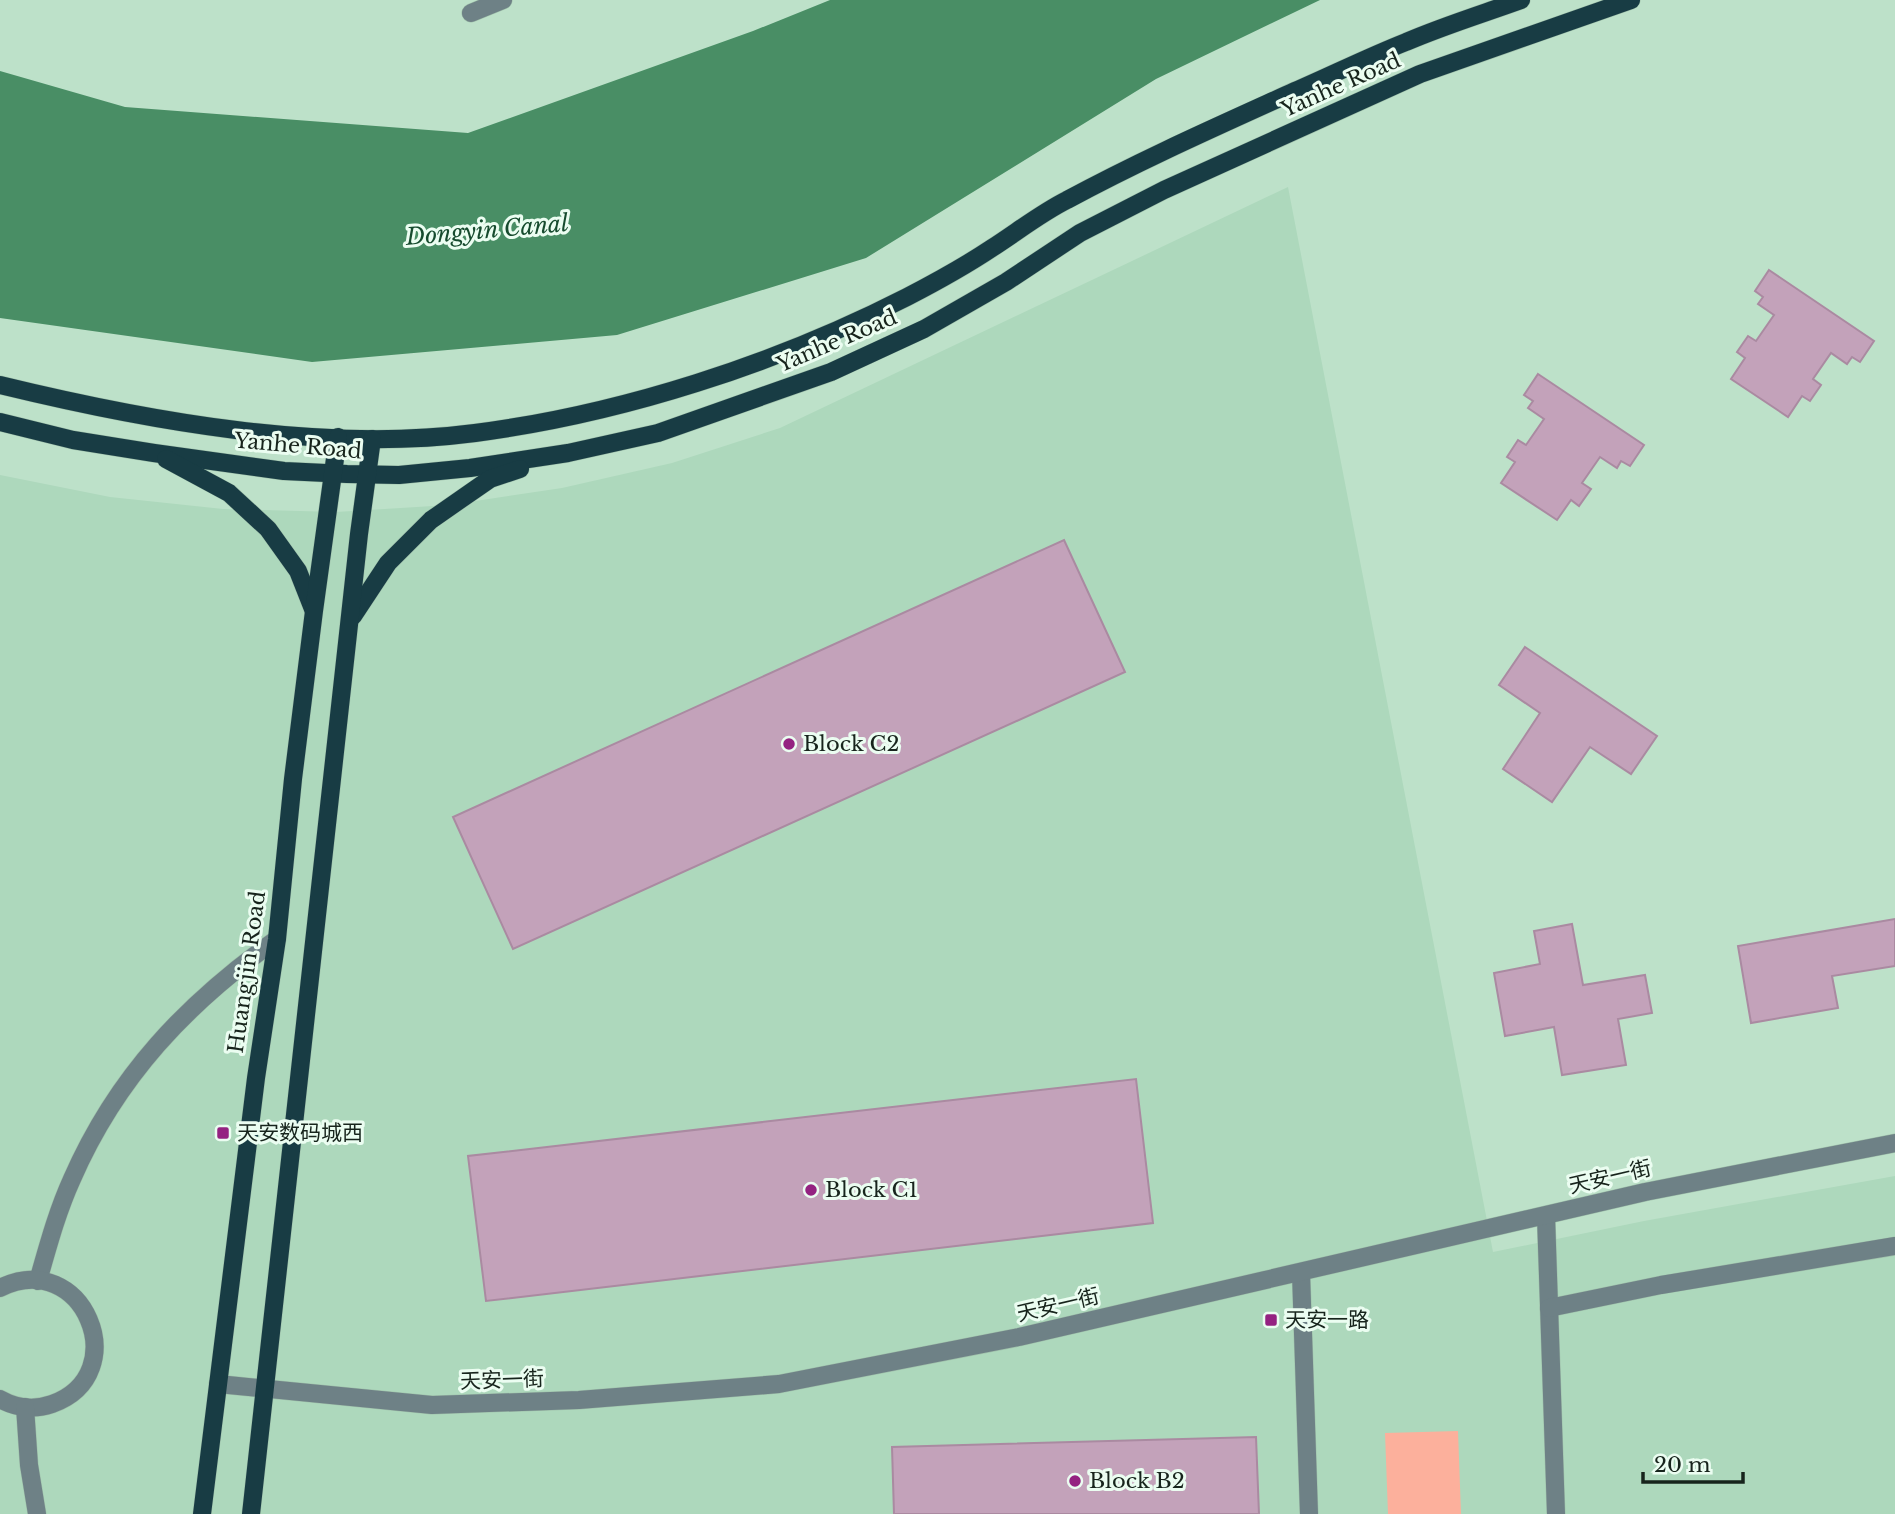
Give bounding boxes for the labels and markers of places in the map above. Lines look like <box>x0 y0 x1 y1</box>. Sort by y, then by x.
place label: Block C2 <box>803 731 899 757</box>
marker: Block C2 <box>781 736 797 752</box>
place label: 天安数码城西 <box>237 1120 363 1146</box>
marker: 天安数码城西 <box>215 1125 231 1141</box>
place label: Block C1 <box>825 1177 918 1203</box>
marker: Block C1 <box>803 1182 819 1198</box>
place label: 天安一路 <box>1285 1307 1369 1333</box>
marker: 天安一路 <box>1263 1312 1279 1328</box>
place label: Block B2 <box>1089 1468 1185 1494</box>
marker: Block B2 <box>1067 1473 1083 1489</box>

